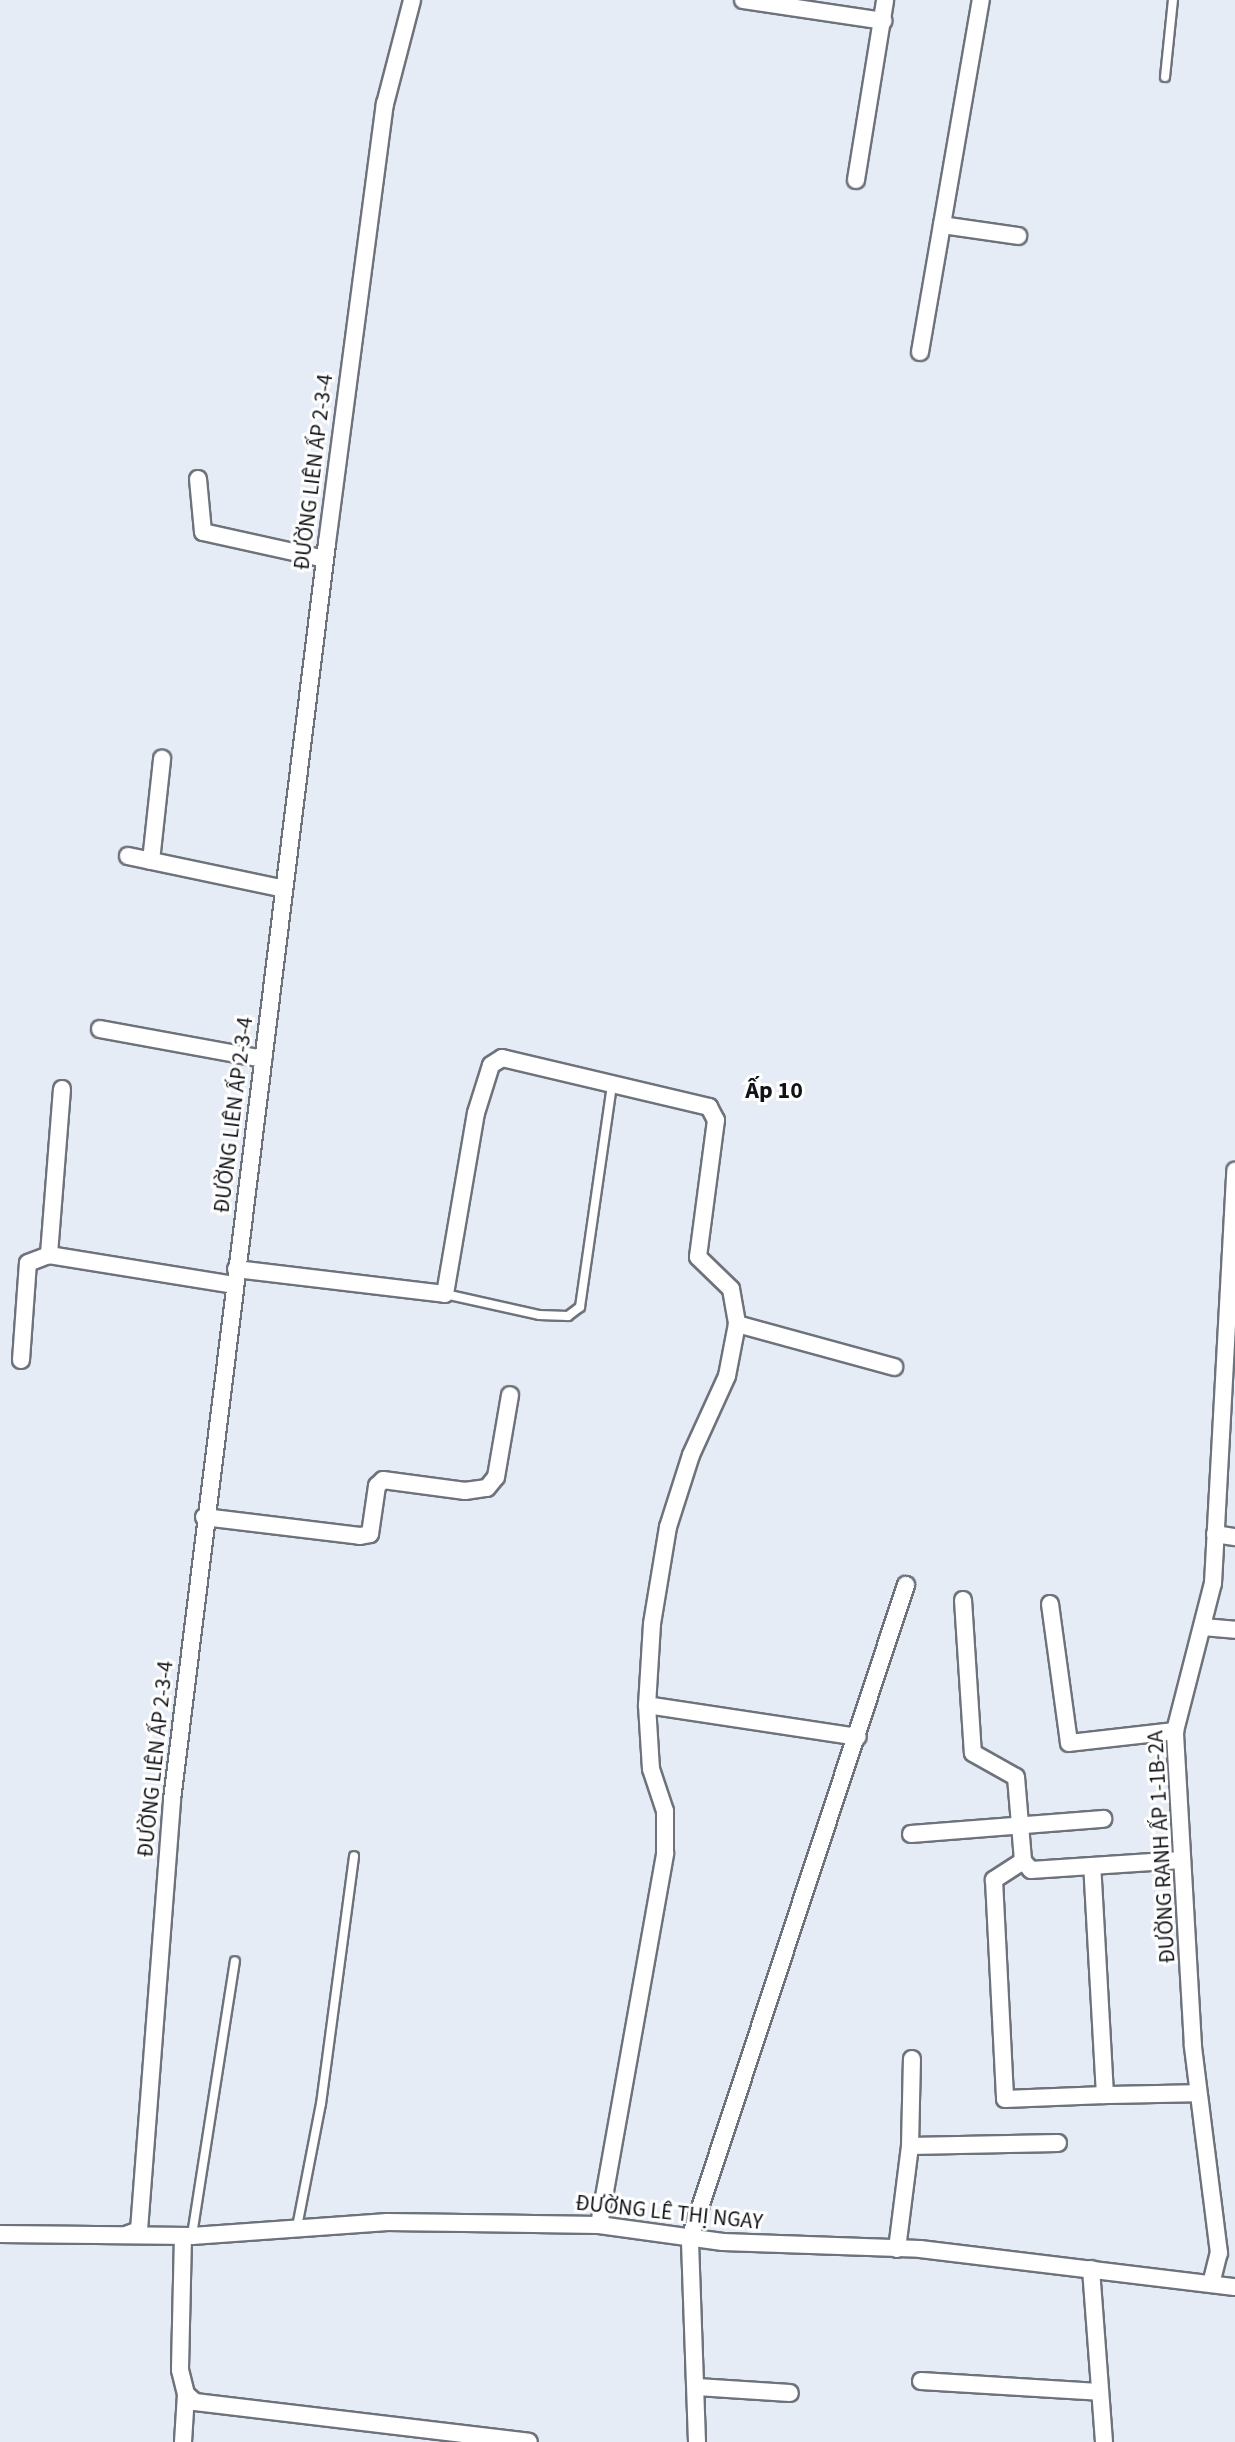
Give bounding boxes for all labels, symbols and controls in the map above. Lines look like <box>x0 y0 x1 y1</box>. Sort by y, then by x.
street label: ĐƯỜNG LIÊN ẤP 2-3-4 <box>289 372 339 572</box>
street label: ĐƯỜNG LIÊN ẤP 2-3-4 <box>209 1015 259 1215</box>
district label: Ấp 10 <box>745 1077 803 1105</box>
street label: ĐƯỜNG LIÊN ẤP 2-3-4 <box>133 1660 179 1858</box>
street label: ĐƯỜNG RANH ẤP 1-1B-2A <box>1143 1730 1181 1964</box>
street label: ĐƯỜNG LÊ THỊ NGAY <box>574 2190 764 2236</box>

